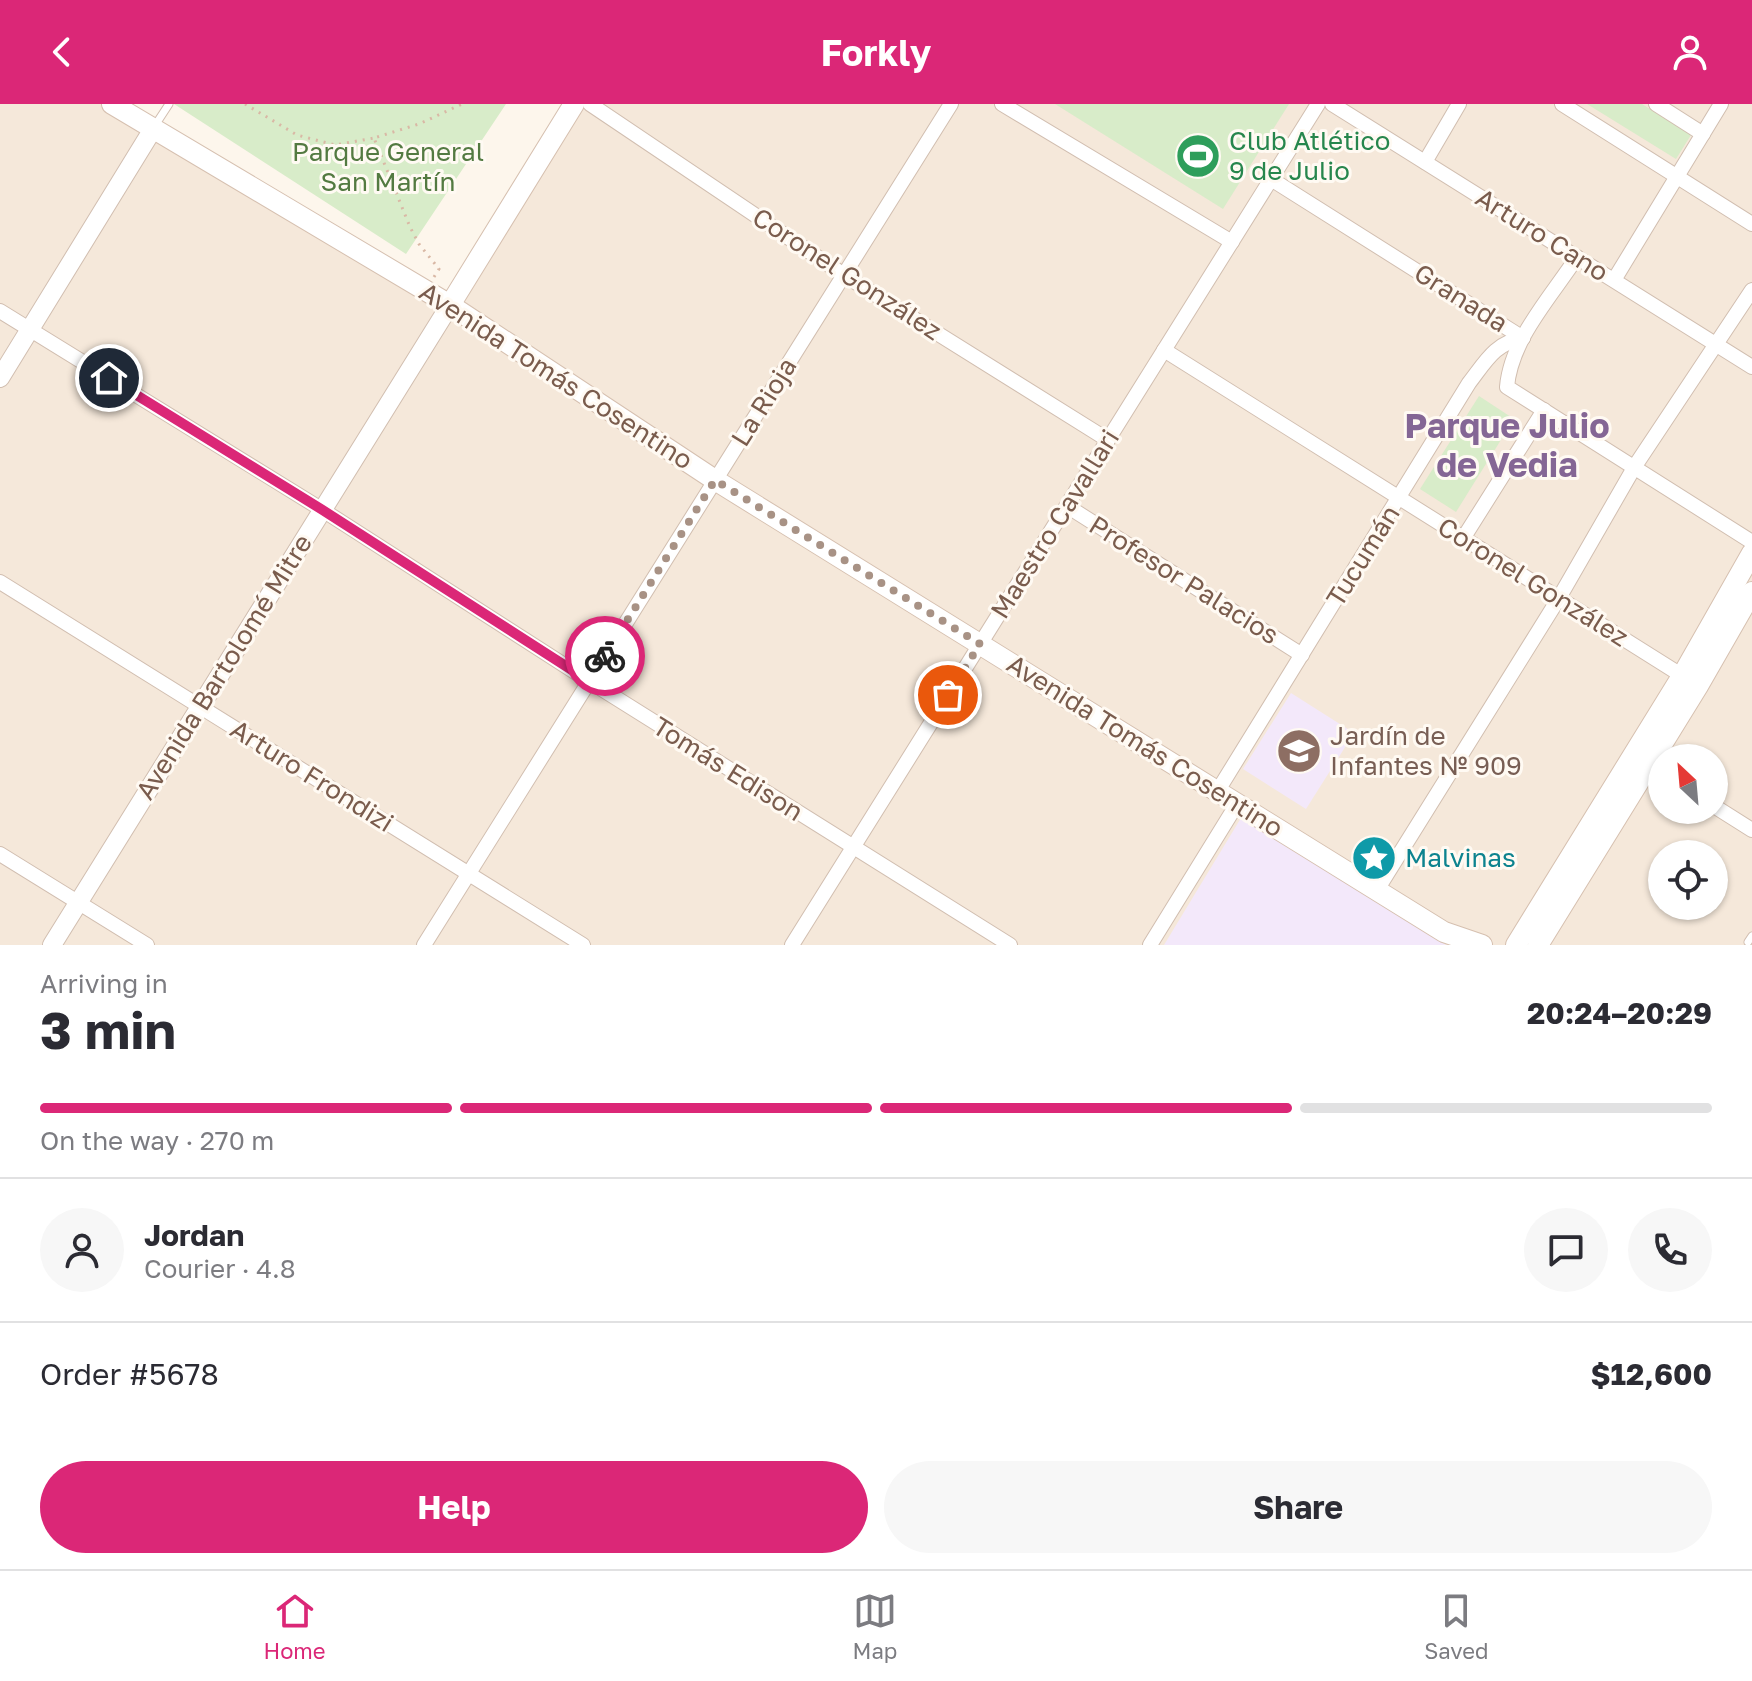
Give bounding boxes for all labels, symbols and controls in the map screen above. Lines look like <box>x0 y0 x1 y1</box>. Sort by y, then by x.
icon: back <box>40 30 84 74</box>
icon: person <box>1668 30 1712 74</box>
text: Forkly <box>821 31 931 74</box>
place label: Club Atlético 9 de Julio <box>1229 125 1390 186</box>
sports icon: Club Atlético 9 de Julio <box>1174 132 1222 180</box>
park label: Parque General San Martín <box>292 136 484 197</box>
street label: Arturo Cano <box>1470 182 1614 288</box>
street label: Coronel González <box>747 201 948 346</box>
street label: Granada <box>1409 257 1514 338</box>
street label: Avenida Tomás Cosentino <box>414 276 699 476</box>
pin <box>75 344 143 412</box>
street label: La Rioja <box>724 352 803 452</box>
icon: home <box>87 356 131 400</box>
district label: Parque Julio de Vedia <box>1404 405 1610 484</box>
street label: Maestro Cavallari <box>984 423 1125 624</box>
street label: Tucumán <box>1319 500 1406 612</box>
street label: Profesor Palacios <box>1084 509 1285 650</box>
street label: Coronel González <box>1432 510 1634 653</box>
street label: Avenida Bartolomé Mitre <box>129 528 318 805</box>
courier <box>565 616 645 696</box>
icon: bike <box>583 634 627 678</box>
street label: Avenida Tomás Cosentino <box>1002 648 1289 843</box>
pin <box>914 661 982 729</box>
icon: bag <box>926 673 970 717</box>
street label: Tomás Edison <box>647 710 809 827</box>
street label: Arturo Frondizi <box>225 713 399 838</box>
place label: Jardín de Infantes № 909 <box>1330 720 1522 781</box>
school or university icon: Jardín de Infantes № 909 <box>1275 727 1323 775</box>
north arrow <box>1648 744 1728 824</box>
map controls <box>1648 744 1728 920</box>
place icon: Malvinas <box>1350 834 1398 882</box>
button: locate <box>1648 840 1728 920</box>
place label: Malvinas <box>1405 842 1516 873</box>
text: Arriving in <box>40 968 168 999</box>
text: 20:24–20:29 <box>1527 995 1712 1031</box>
text: 3 min <box>40 998 176 1060</box>
text: On the way · 270 m <box>40 1125 274 1156</box>
button: person <box>40 1208 124 1292</box>
button: chat <box>1524 1208 1608 1292</box>
button: phone <box>1628 1208 1712 1292</box>
text: Jordan <box>144 1217 244 1253</box>
text: Courier · 4.8 <box>144 1253 296 1284</box>
text: Order #5678 <box>40 1356 219 1392</box>
text: $12,600 <box>1591 1356 1712 1392</box>
button: Help <box>40 1461 868 1553</box>
button: Share <box>884 1461 1712 1553</box>
tab: Home <box>263 1589 326 1664</box>
tab: Map <box>852 1589 897 1664</box>
tab: Saved <box>1424 1589 1489 1664</box>

